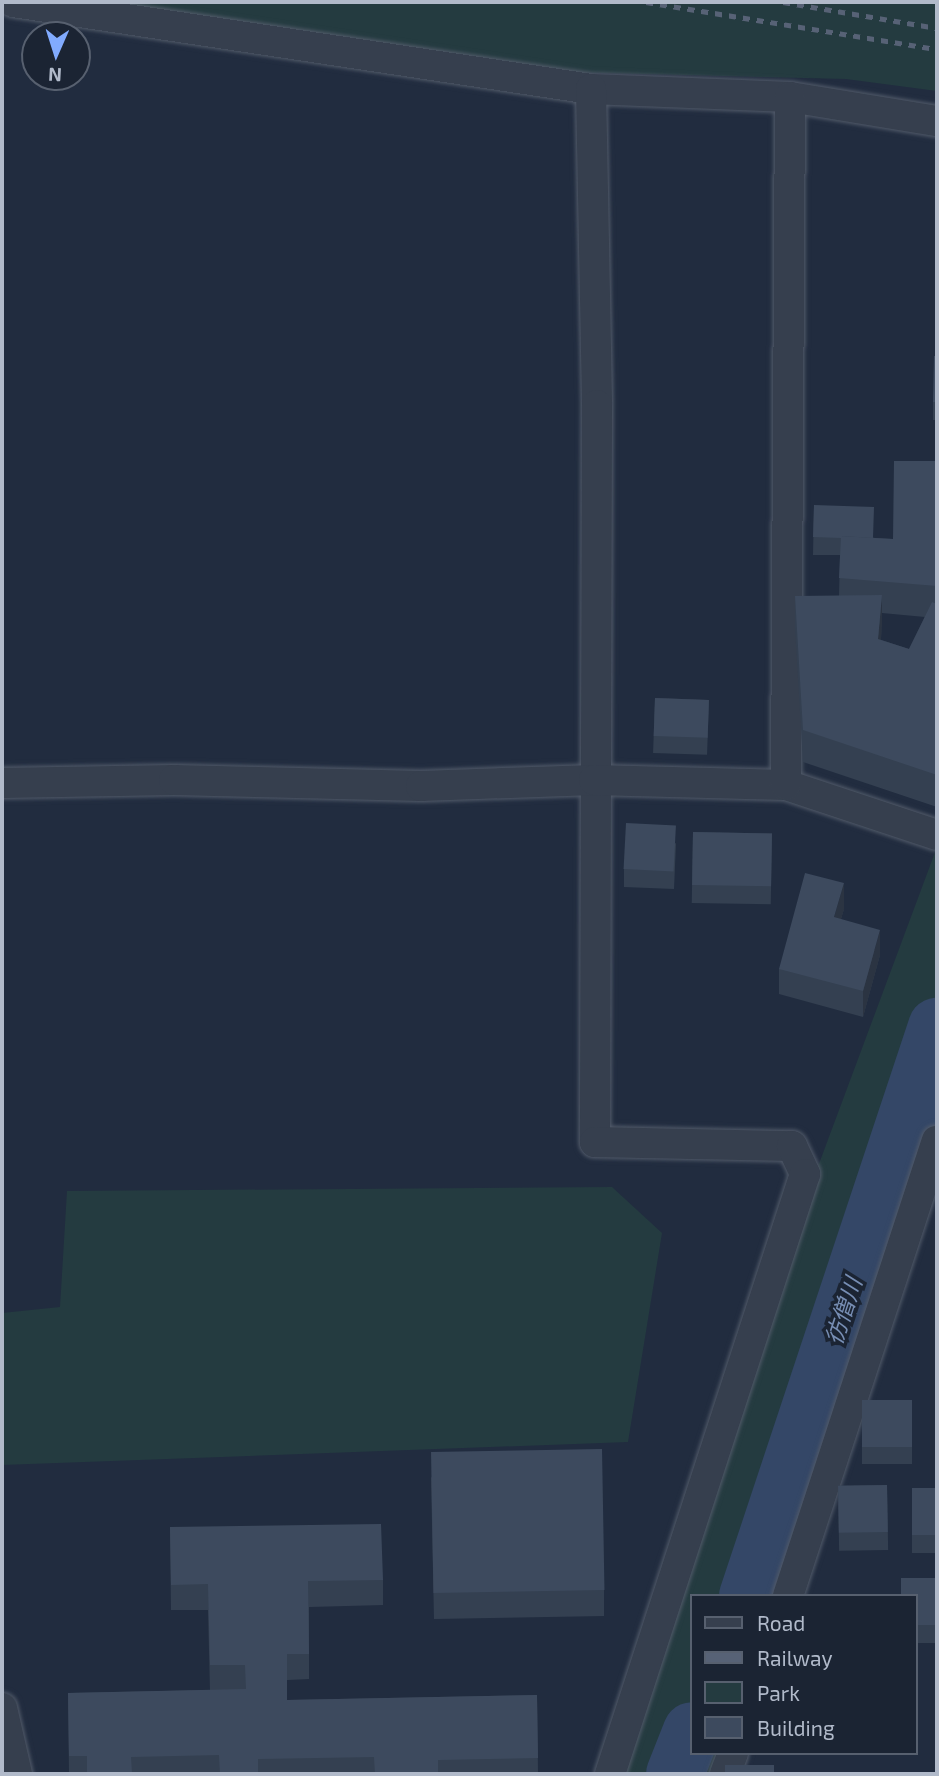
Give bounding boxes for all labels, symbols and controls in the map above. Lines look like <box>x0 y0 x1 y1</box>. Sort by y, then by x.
north arrow <box>21 21 91 91</box>
text: N <box>48 64 62 87</box>
water label: 彷僧川 <box>819 1274 867 1348</box>
legend <box>690 1594 918 1755</box>
text: Road <box>757 1610 805 1635</box>
text: Railway <box>757 1645 833 1670</box>
text: Park <box>757 1680 800 1705</box>
text: Building <box>757 1715 835 1740</box>

